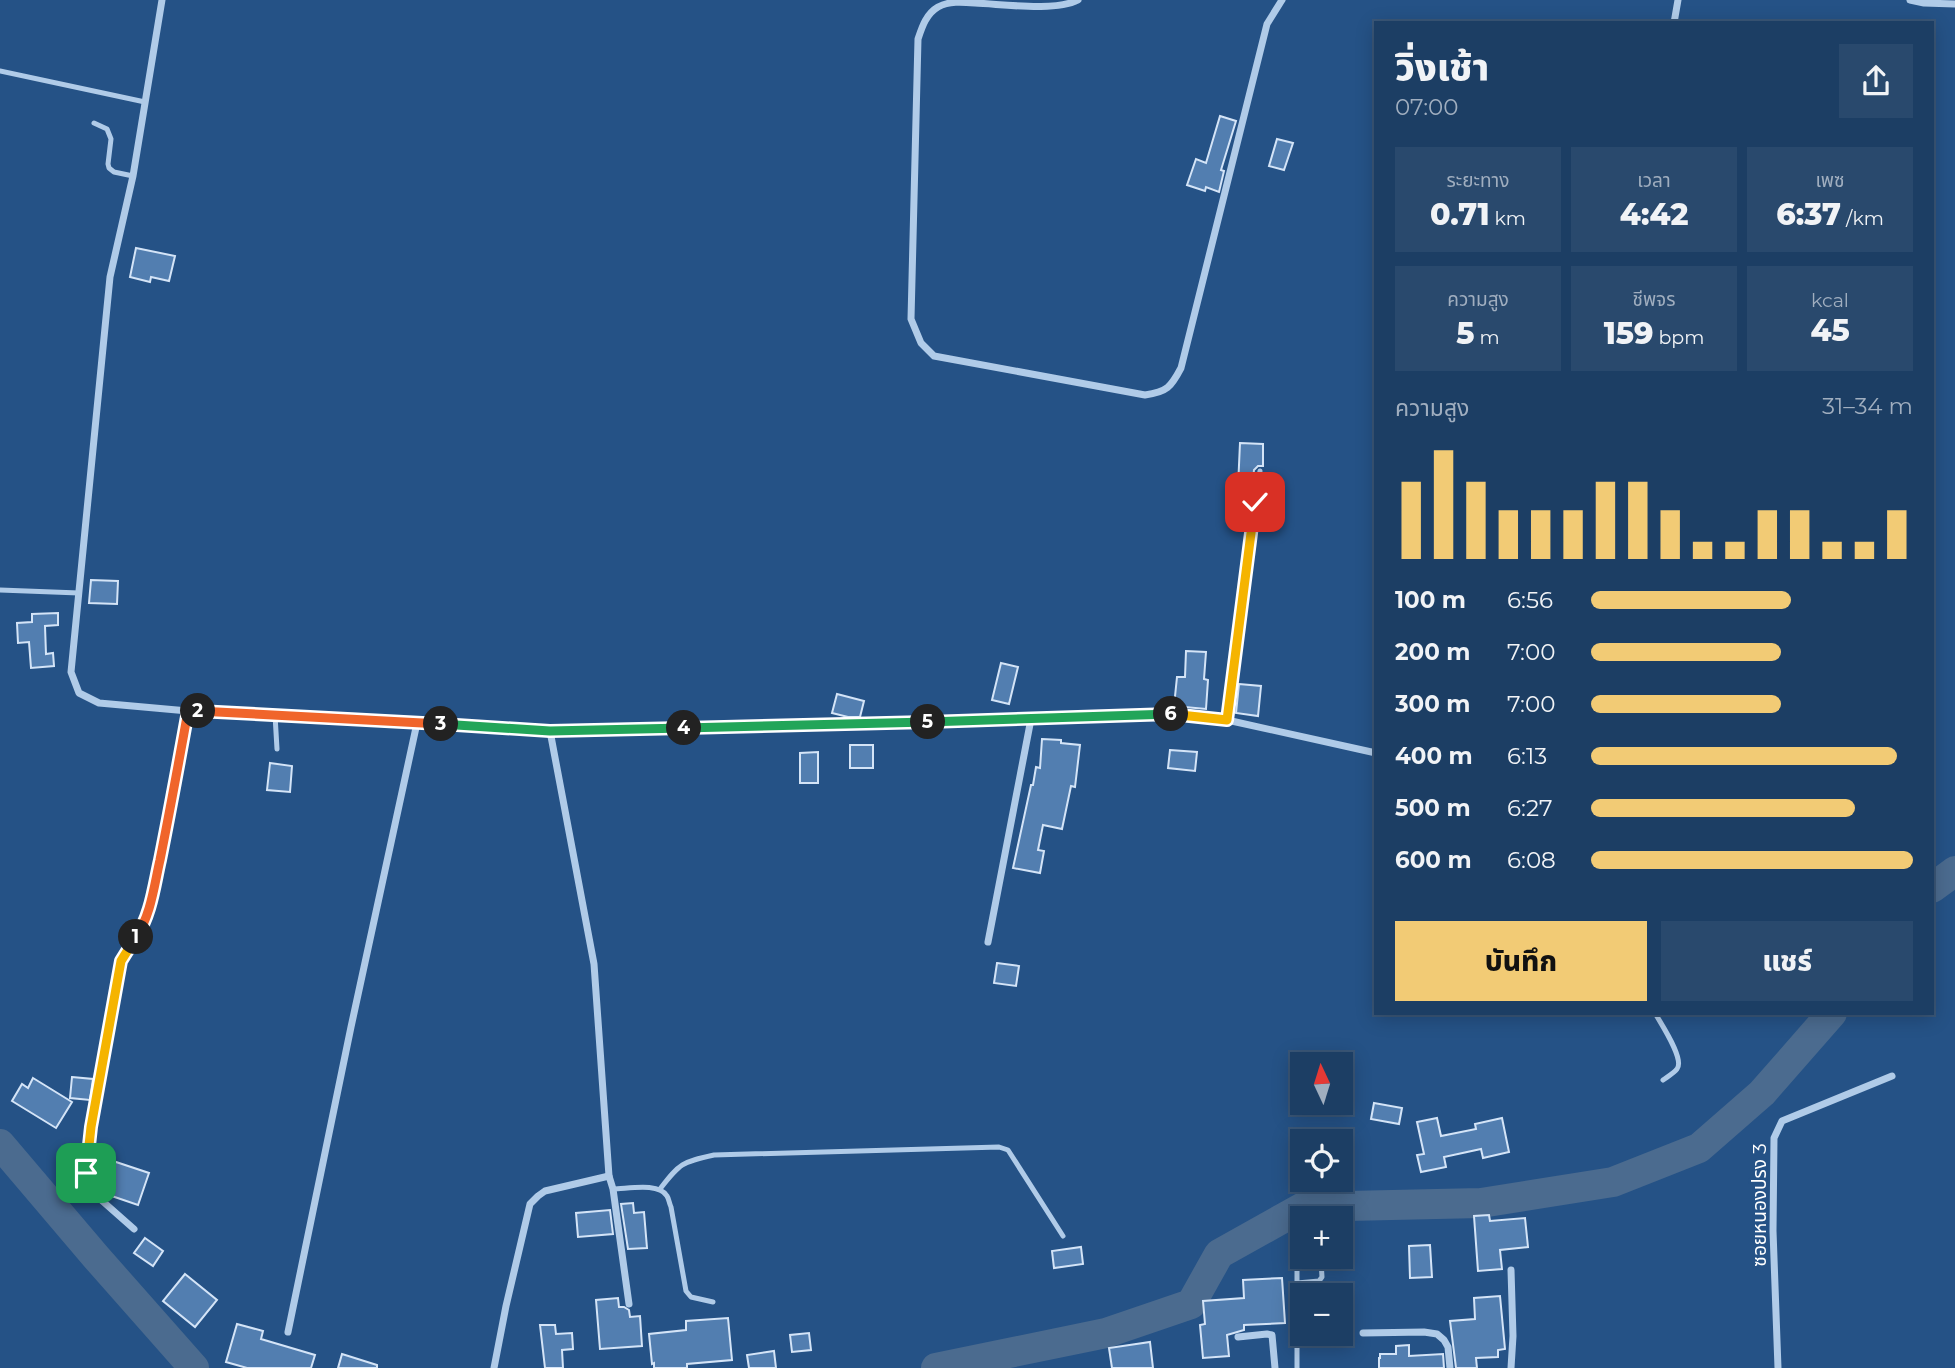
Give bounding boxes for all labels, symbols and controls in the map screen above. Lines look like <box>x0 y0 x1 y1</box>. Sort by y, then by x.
text: วิ่งเช้า <box>1395 43 1489 90</box>
button: share <box>1839 44 1913 118</box>
text: 07:00 <box>1395 93 1458 121</box>
text: ระยะทาง <box>1447 169 1509 192</box>
text: เวลา <box>1637 169 1671 192</box>
text: เพซ <box>1815 169 1845 192</box>
text: 0.71 <box>1430 196 1490 233</box>
text: 4:42 <box>1620 196 1688 233</box>
text: 6:37 <box>1776 196 1841 233</box>
text: km <box>1490 207 1526 230</box>
text: /km <box>1841 207 1884 230</box>
text: ความสูง <box>1447 288 1509 311</box>
text: ชีพจร <box>1632 288 1676 311</box>
text: kcal <box>1811 289 1849 312</box>
text: 45 <box>1810 312 1850 349</box>
text: 5 <box>1456 315 1475 352</box>
text: 159 <box>1604 315 1653 352</box>
text: m <box>1475 326 1500 349</box>
text: bpm <box>1653 326 1704 349</box>
text: 31–34 m <box>1822 392 1913 420</box>
text: ความสูง <box>1395 394 1469 422</box>
pin <box>1225 472 1285 532</box>
icon: check <box>1236 483 1274 521</box>
text: 100 m <box>1395 586 1466 614</box>
text: 6:56 <box>1507 586 1553 614</box>
text: 200 m <box>1395 638 1470 666</box>
text: 7:00 <box>1507 638 1555 666</box>
text: 300 m <box>1395 690 1471 718</box>
text: 7:00 <box>1507 690 1555 718</box>
pin: 2 <box>180 694 216 728</box>
pin: 6 <box>1154 696 1188 732</box>
text: 2 <box>192 699 203 722</box>
text: 6 <box>1164 702 1177 725</box>
pin: 5 <box>911 704 946 740</box>
pin: 3 <box>424 706 458 742</box>
pin: 4 <box>666 710 702 746</box>
text: 5 <box>922 710 933 733</box>
text: 3 <box>435 712 446 735</box>
text: 4 <box>677 716 690 739</box>
text: 400 m <box>1395 742 1473 770</box>
text: 6:13 <box>1507 742 1547 770</box>
text: 500 m <box>1395 794 1471 822</box>
text: 6:27 <box>1507 794 1552 822</box>
text: 600 m <box>1395 846 1472 874</box>
text: 6:08 <box>1507 846 1556 874</box>
pin: 1 <box>118 920 154 954</box>
button: บันทึก <box>1395 921 1647 1001</box>
button: แชร์ <box>1661 921 1913 1001</box>
text: 1 <box>132 925 139 948</box>
north arrow <box>1290 1052 1353 1115</box>
map controls <box>1290 1052 1353 1346</box>
button: locate <box>1290 1129 1353 1192</box>
pin <box>56 1143 116 1203</box>
street label: ซอยหนองปรง 3 <box>1748 1143 1771 1267</box>
icon: arrive <box>67 1154 105 1192</box>
button: + <box>1290 1206 1353 1269</box>
button: − <box>1290 1283 1353 1346</box>

